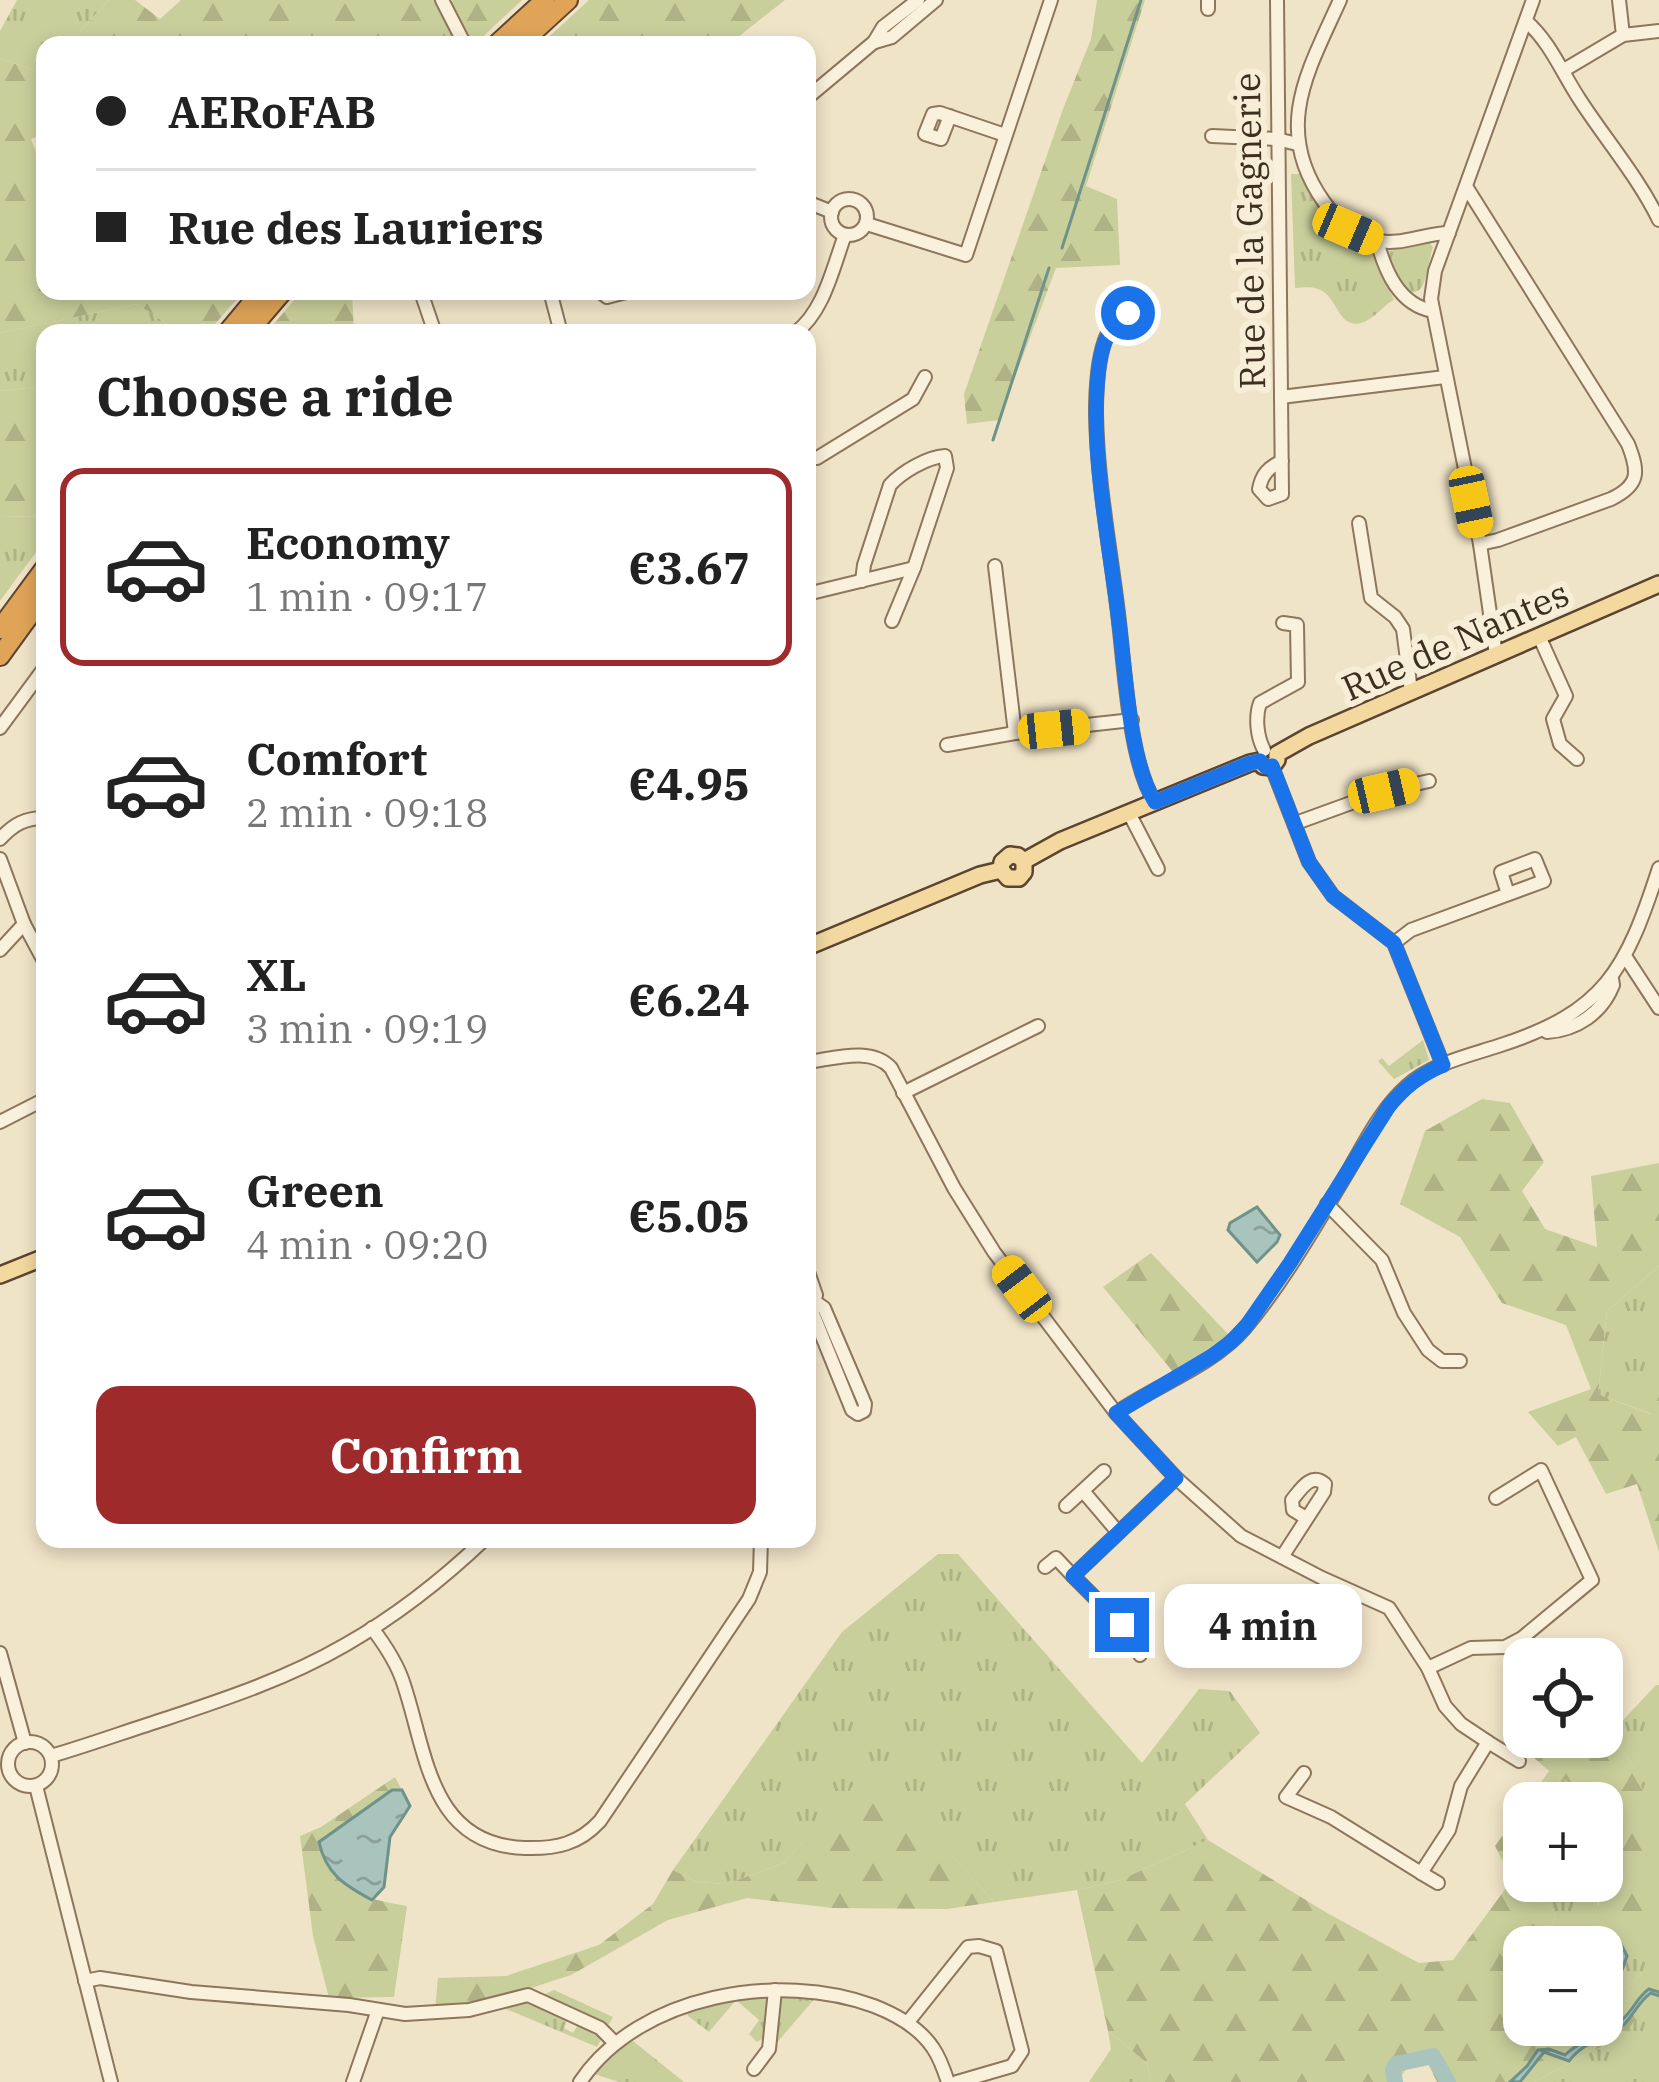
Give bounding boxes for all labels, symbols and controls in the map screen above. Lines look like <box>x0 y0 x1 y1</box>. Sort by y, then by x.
street label: Rue de la Gagnerie <box>1223 72 1275 390</box>
text: AERoFAB <box>168 82 376 140</box>
text: Rue des Lauriers <box>168 198 544 256</box>
car <box>1308 198 1388 260</box>
route start <box>1101 286 1155 340</box>
text: Choose a ride <box>96 361 454 431</box>
car <box>1446 463 1496 541</box>
icon: car <box>102 513 210 621</box>
text: Economy <box>246 513 450 571</box>
text: €3.67 <box>628 538 750 596</box>
street label: Rue de Nantes <box>1334 569 1576 711</box>
text: 1 min · 09:17 <box>246 571 488 622</box>
car <box>1016 707 1092 751</box>
icon: car <box>102 729 210 837</box>
text: Comfort <box>246 729 427 787</box>
text: €4.95 <box>628 754 750 812</box>
car <box>1345 765 1423 817</box>
text: 2 min · 09:18 <box>246 787 488 838</box>
icon: car <box>102 945 210 1053</box>
text: XL <box>246 945 307 1003</box>
text: €6.24 <box>628 970 750 1028</box>
text: 3 min · 09:19 <box>246 1003 488 1054</box>
icon: car <box>102 1161 210 1269</box>
text: Green <box>246 1161 384 1219</box>
text: €5.05 <box>628 1186 750 1244</box>
text: 4 min · 09:20 <box>246 1219 488 1270</box>
car <box>986 1249 1058 1329</box>
button: Confirm <box>96 1386 756 1524</box>
callout: 4 min <box>1164 1583 1362 1667</box>
route end <box>1095 1598 1149 1652</box>
text: 4 min <box>1208 1600 1318 1651</box>
map controls <box>1503 1638 1623 2046</box>
button: locate <box>1503 1638 1623 1758</box>
button: + <box>1503 1782 1623 1902</box>
button: − <box>1503 1926 1623 2046</box>

